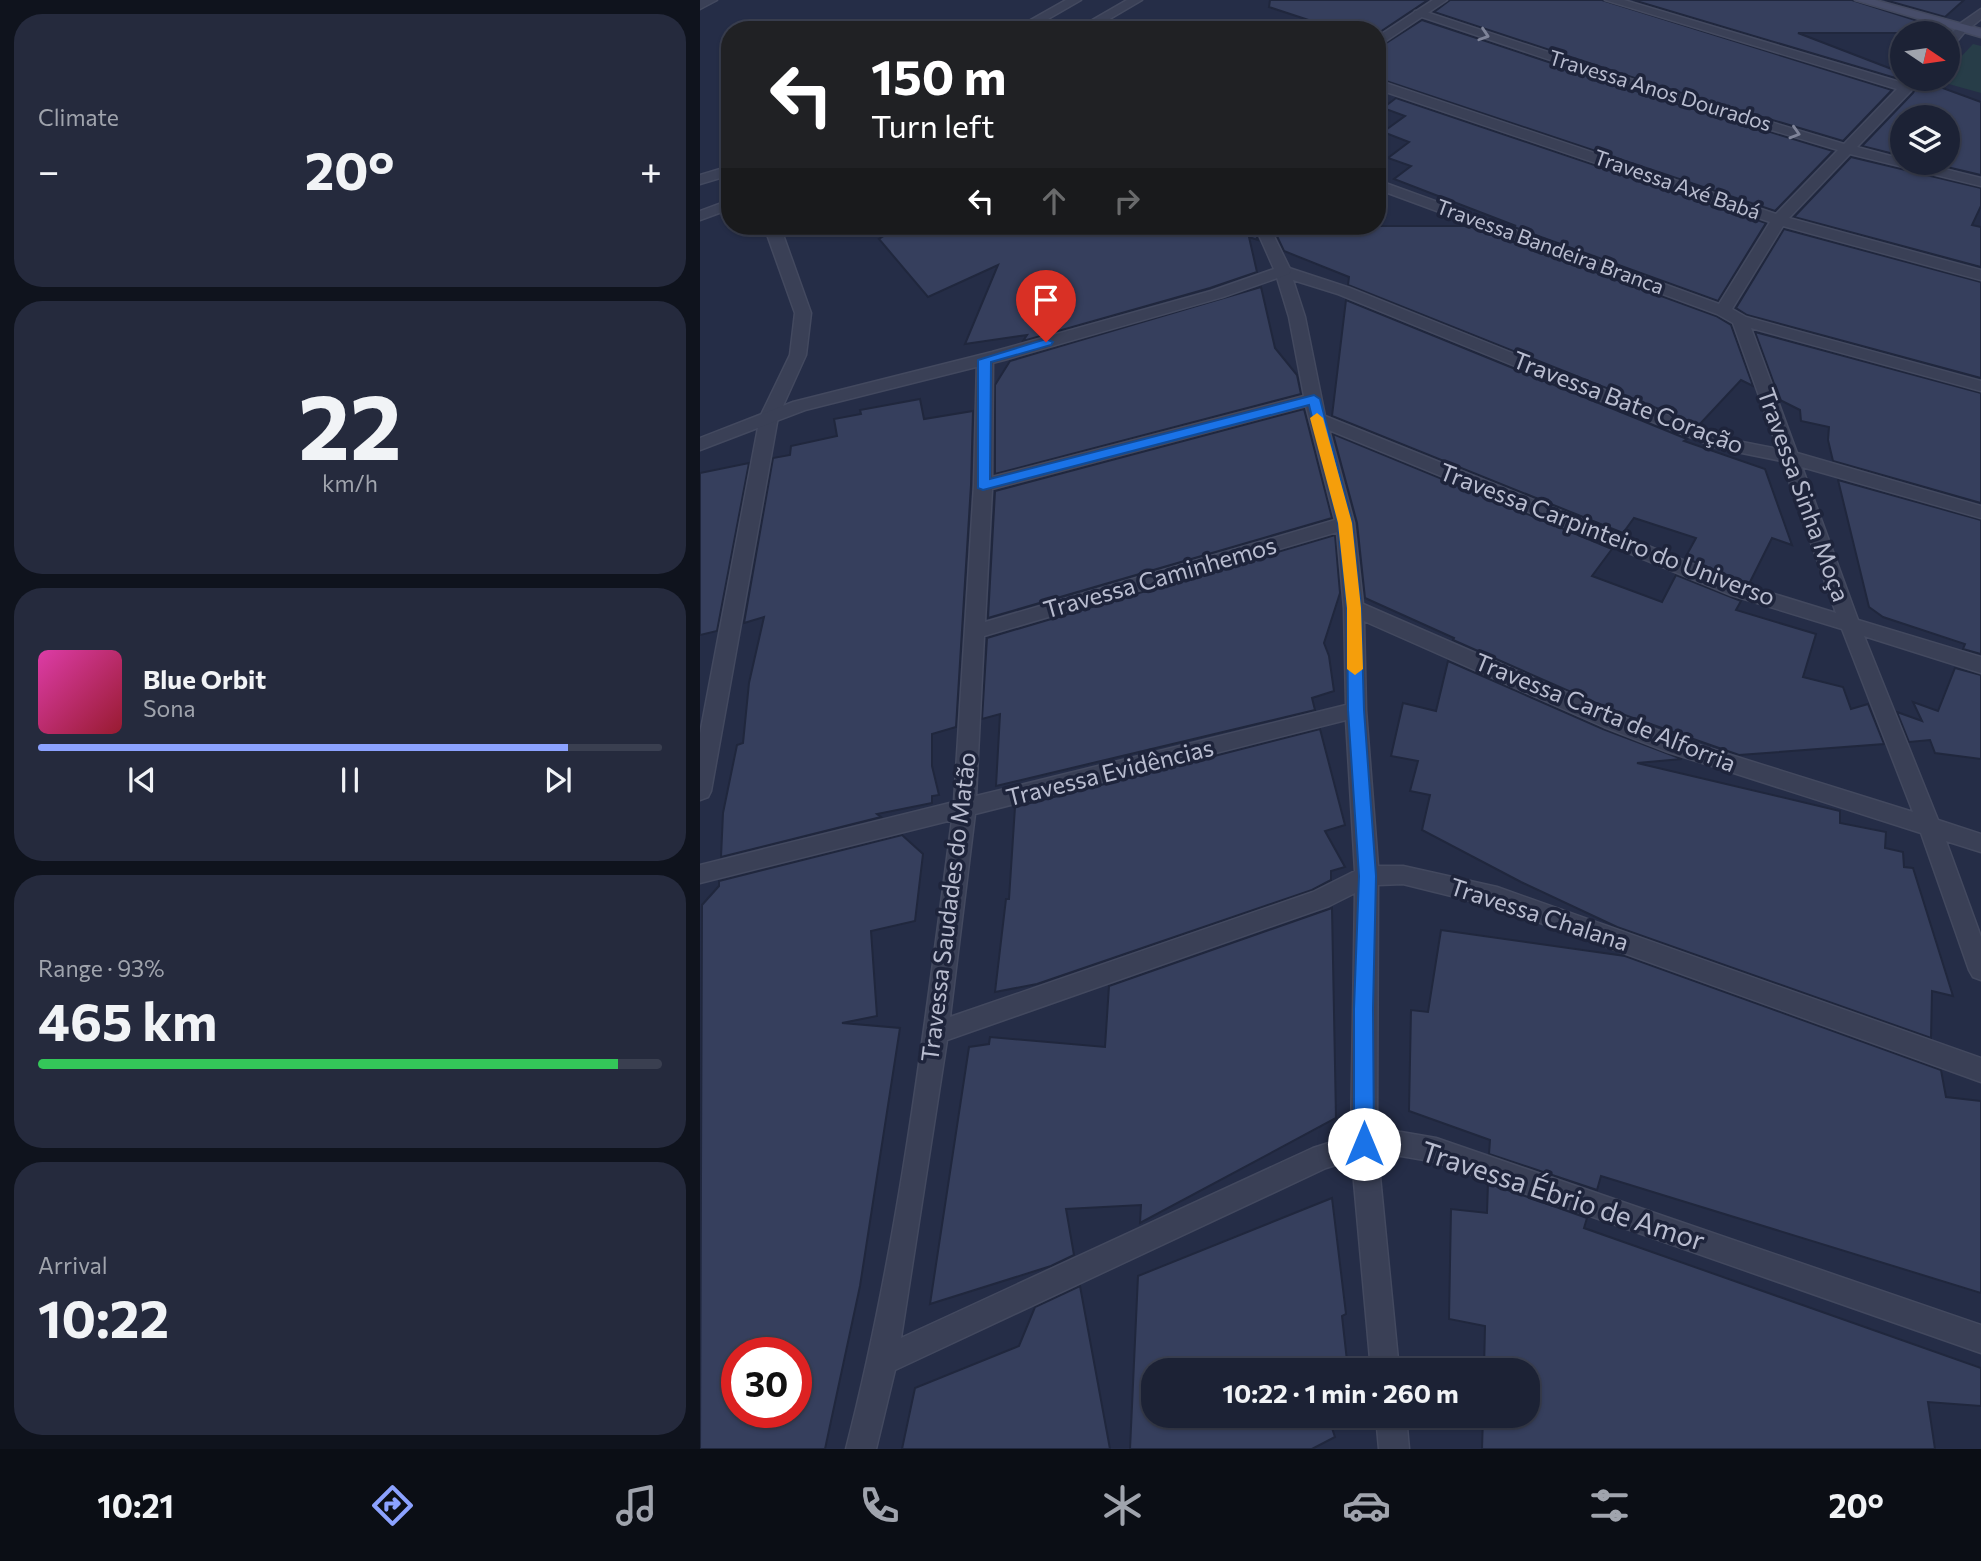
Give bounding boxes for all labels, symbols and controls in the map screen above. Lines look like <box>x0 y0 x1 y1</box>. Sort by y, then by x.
north arrow <box>1890 21 1960 91</box>
map controls <box>1890 21 1960 175</box>
one-way arrow <box>1478 27 1490 41</box>
street label: Travessa Anos Dourados <box>1546 44 1775 135</box>
text: 150 m <box>871 45 1006 105</box>
icon: left <box>756 49 847 140</box>
text: Climate <box>38 103 119 131</box>
text: Turn left <box>871 105 995 145</box>
button: layers <box>1890 105 1960 175</box>
one-way arrow <box>1788 125 1800 139</box>
text: 20° <box>305 137 395 201</box>
street label: Travessa Axé Babá <box>1591 143 1764 224</box>
text: − <box>38 146 60 193</box>
text: + <box>640 146 662 193</box>
icon: left <box>962 182 1000 220</box>
icon: ahead <box>1035 182 1073 220</box>
icon: right <box>1108 182 1146 220</box>
street label: Travessa Bandeira Branca <box>1433 193 1668 298</box>
pin <box>1016 270 1076 342</box>
icon: arrive <box>1027 281 1065 319</box>
street label: Travessa Bate Coração <box>1509 344 1748 459</box>
text: 22 <box>298 367 402 479</box>
street label: Travessa Sinha Moça <box>1752 384 1857 605</box>
street label: Travessa Carpinteiro do Universo <box>1436 456 1779 611</box>
text: km/h <box>322 469 378 497</box>
street label: Travessa Caminhemos <box>1040 529 1279 624</box>
street label: Travessa Carta de Alforria <box>1471 646 1740 777</box>
text: Blue Orbit <box>143 663 266 694</box>
text: Sona <box>143 694 195 722</box>
street label: Travessa Evidências <box>1003 732 1216 811</box>
street label: Travessa Saudades do Matão <box>914 750 981 1063</box>
icon: previous <box>123 761 161 799</box>
icon: pause <box>331 761 369 799</box>
icon: next <box>539 761 577 799</box>
street label: Travessa Chalana <box>1446 871 1632 956</box>
text: Range · 93% <box>38 954 164 982</box>
text: 465 km <box>38 988 217 1052</box>
position arrow <box>1327 1107 1401 1181</box>
street label: Travessa Ébrio de Amor <box>1417 1133 1710 1257</box>
text: Arrival <box>38 1251 108 1279</box>
text: 10:22 <box>38 1285 169 1349</box>
speed limit sign: 30 <box>721 1337 812 1428</box>
text: 10:22 · 1 min · 260 m <box>1222 1377 1459 1408</box>
icon: directions <box>368 1481 417 1530</box>
icon: music <box>612 1481 661 1530</box>
icon: phone <box>855 1481 904 1530</box>
icon: climate <box>1098 1481 1147 1530</box>
icon: car <box>1342 1481 1391 1530</box>
icon: filters <box>1585 1481 1634 1530</box>
text: 10:21 <box>97 1485 174 1525</box>
text: 20° <box>1828 1485 1884 1525</box>

